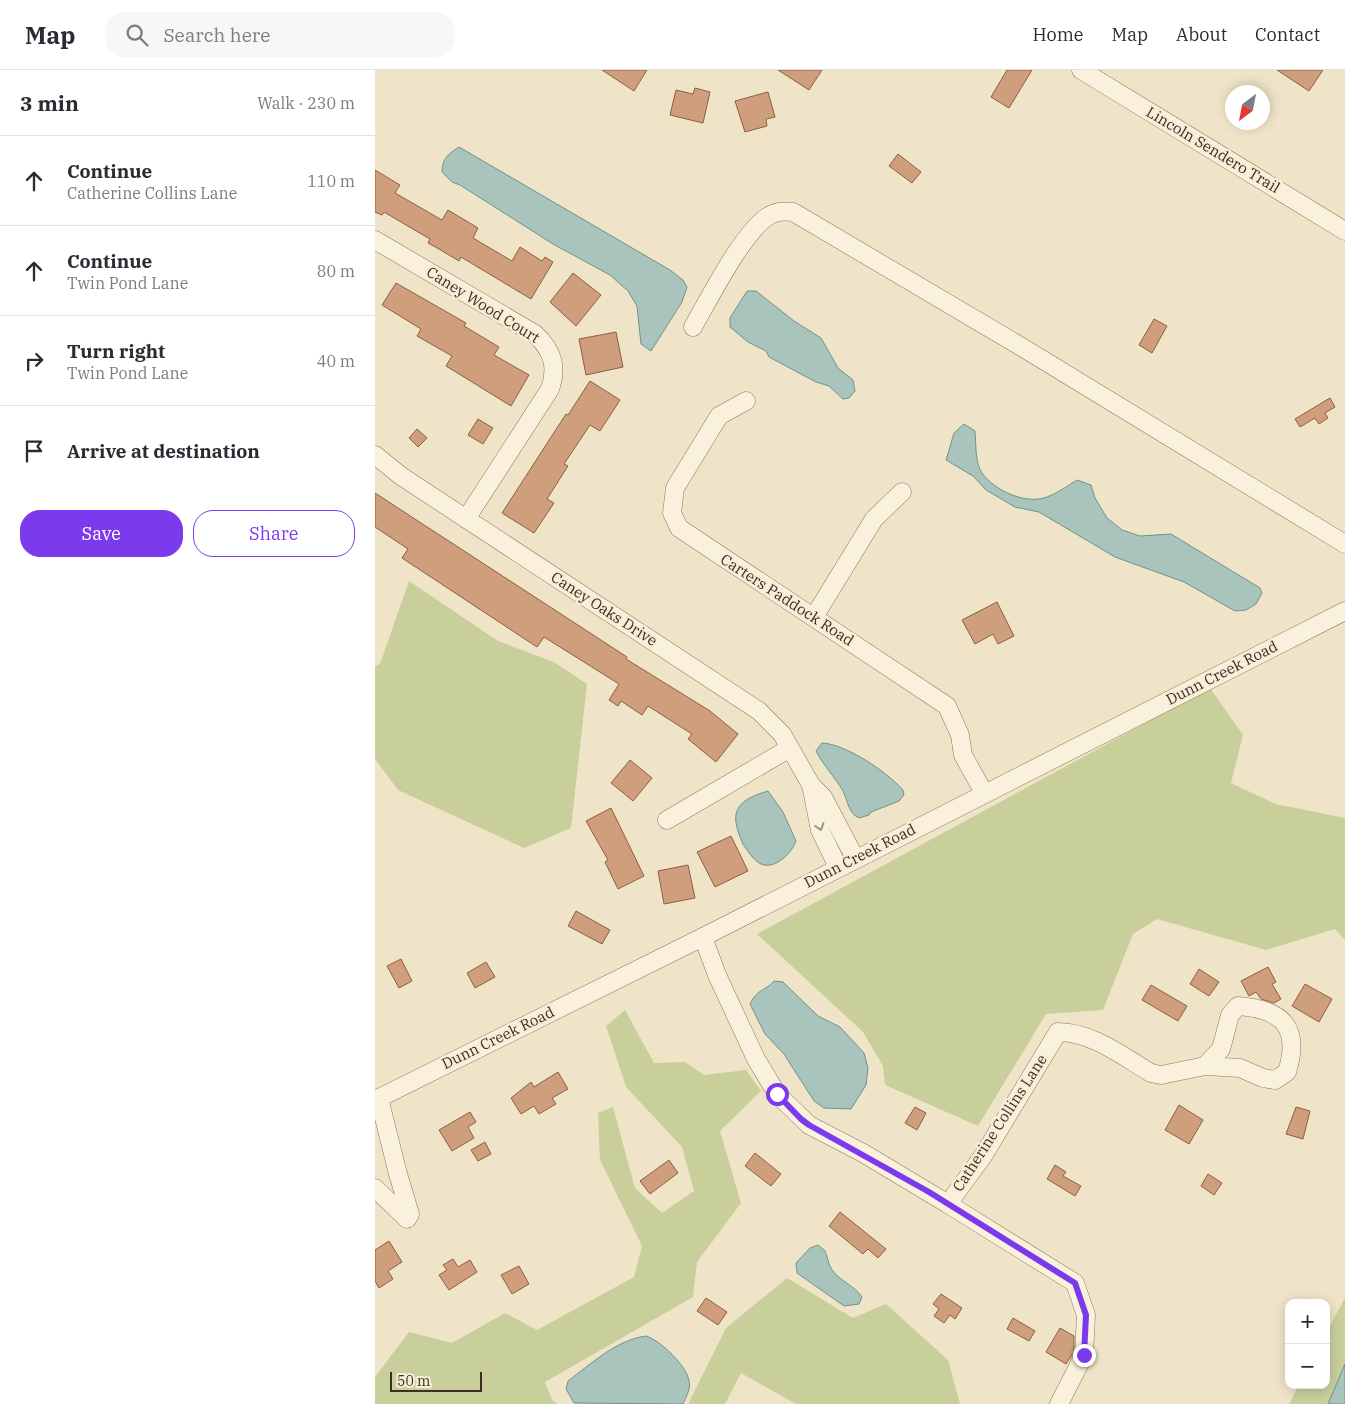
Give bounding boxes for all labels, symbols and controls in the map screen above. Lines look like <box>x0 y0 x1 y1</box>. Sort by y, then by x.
search box <box>105 12 455 57</box>
text: Map <box>25 19 75 51</box>
icon: search <box>123 21 151 49</box>
text: Search here <box>163 23 270 47</box>
text: Home <box>1032 23 1084 46</box>
text: Map <box>1112 23 1148 46</box>
text: About <box>1176 23 1227 46</box>
text: Contact <box>1255 23 1320 46</box>
north arrow <box>1225 85 1270 130</box>
text: 3 min <box>20 89 79 117</box>
text: Walk · 230 m <box>257 93 355 113</box>
street label: Lincoln Sendero Trail <box>1143 102 1284 197</box>
text: Continue <box>67 159 152 183</box>
icon: ahead <box>20 167 48 195</box>
text: 110 m <box>307 171 355 191</box>
text: Catherine Collins Lane <box>67 183 237 203</box>
text: Continue <box>67 249 152 273</box>
icon: ahead <box>20 257 48 285</box>
text: 80 m <box>317 261 355 281</box>
street label: Caney Wood Court <box>423 262 543 347</box>
text: Twin Pond Lane <box>67 273 188 293</box>
text: Turn right <box>67 339 165 363</box>
icon: right <box>20 347 48 375</box>
text: 40 m <box>317 351 355 371</box>
text: Twin Pond Lane <box>67 363 188 383</box>
icon: arrive <box>20 437 48 465</box>
text: Arrive at destination <box>67 439 260 463</box>
button: Save <box>20 510 183 557</box>
button: Share <box>193 510 355 557</box>
street label: Carters Paddock Road <box>717 549 858 650</box>
street label: Caney Oaks Drive <box>547 567 661 650</box>
street label: Dunn Creek Road <box>1163 636 1281 709</box>
street label: Dunn Creek Road <box>801 819 919 892</box>
one-way arrow <box>814 823 824 831</box>
street label: Dunn Creek Road <box>438 1002 557 1073</box>
street label: Catherine Collins Lane <box>948 1051 1051 1195</box>
route start <box>766 1083 789 1106</box>
map controls <box>1285 1299 1330 1389</box>
button: + <box>1285 1299 1330 1344</box>
route end <box>1073 1344 1096 1367</box>
button: − <box>1285 1344 1330 1389</box>
scale bar <box>390 1369 483 1392</box>
text: 50 m <box>397 1372 430 1390</box>

